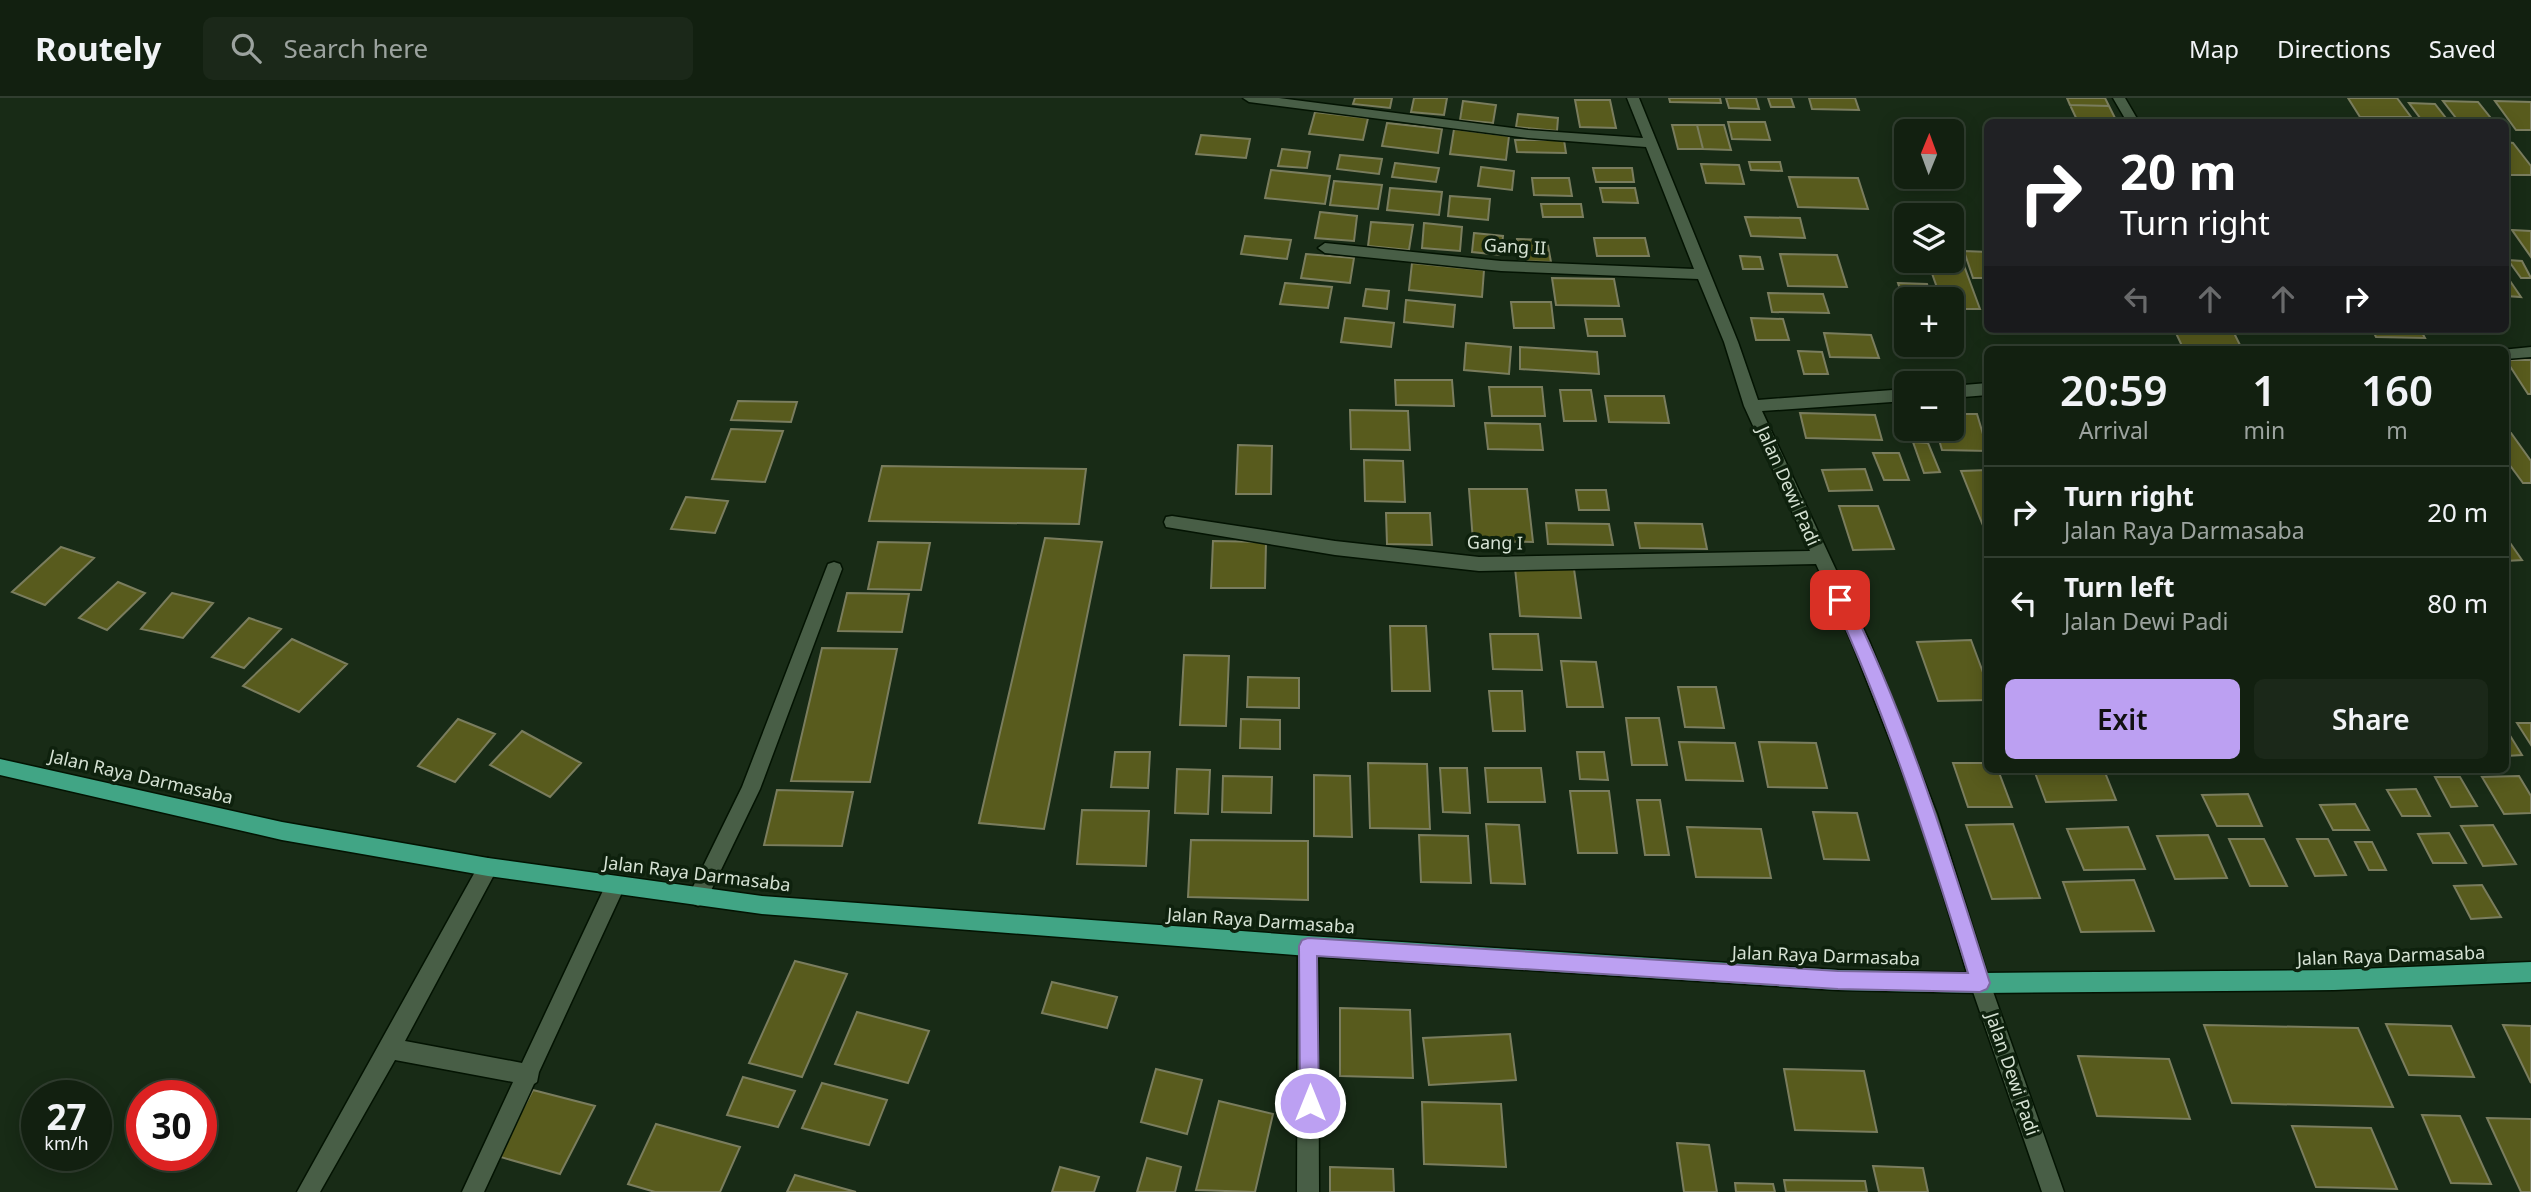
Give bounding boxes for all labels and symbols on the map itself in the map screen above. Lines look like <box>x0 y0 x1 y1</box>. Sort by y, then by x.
north arrow <box>1894 119 1964 189</box>
street label: Gang II <box>1483 232 1547 260</box>
street label: Jalan Dewi Padi <box>1751 420 1826 549</box>
street label: Gang I <box>1467 530 1523 554</box>
pin <box>1810 570 1870 630</box>
street label: Jalan Raya Darmasaba <box>45 743 236 809</box>
street label: Jalan Raya Darmasaba <box>600 849 792 896</box>
street label: Jalan Raya Darmasaba <box>1164 901 1356 939</box>
street label: Jalan Raya Darmasaba <box>1730 940 1921 970</box>
street label: Jalan Raya Darmasaba <box>2294 940 2485 970</box>
street label: Jalan Dewi Padi <box>1980 1007 2045 1138</box>
position arrow <box>1273 1066 1347 1140</box>
speed limit sign: 30 <box>126 1080 217 1171</box>

